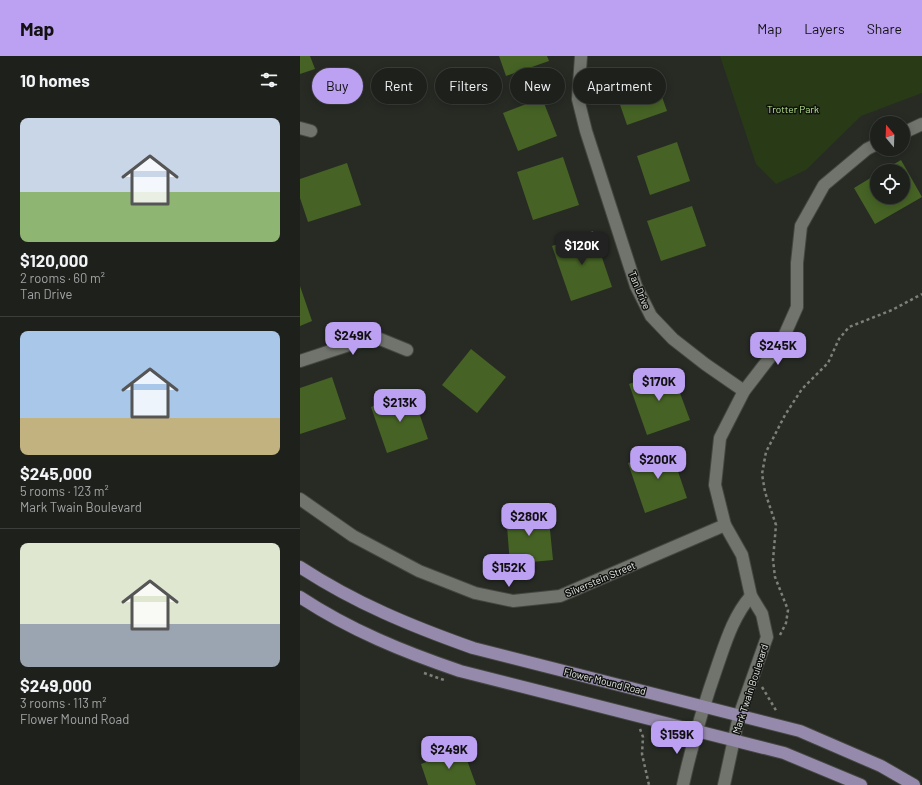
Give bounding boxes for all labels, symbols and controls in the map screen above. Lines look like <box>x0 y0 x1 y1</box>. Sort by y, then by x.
text: Map <box>20 17 54 40</box>
text: Map <box>757 20 782 37</box>
text: Layers <box>804 20 845 37</box>
text: Share <box>867 20 902 37</box>
chip: Buy <box>312 68 363 104</box>
chip: Rent <box>371 68 427 104</box>
chip: Filters <box>435 68 502 104</box>
chip: New <box>510 68 565 104</box>
chip: Apartment <box>573 68 666 104</box>
icon: filters <box>258 69 280 91</box>
text: 10 homes <box>20 70 90 90</box>
park label: Trotter Park <box>767 103 819 115</box>
north arrow <box>870 116 910 156</box>
map controls <box>870 116 910 204</box>
icon: home <box>114 144 186 216</box>
button: locate <box>870 164 910 204</box>
pin: $120K <box>554 232 610 266</box>
text: $120K <box>565 237 599 253</box>
text: $120,000 <box>20 250 88 270</box>
street label: Tan Drive <box>627 269 653 311</box>
text: 2 rooms · 60 m² <box>20 270 105 286</box>
text: Tan Drive <box>20 286 72 302</box>
pin: $249K <box>325 322 381 356</box>
text: $249K <box>334 327 372 343</box>
pin: $245K <box>750 332 806 366</box>
text: $245K <box>759 337 797 353</box>
icon: home <box>114 357 186 429</box>
pin: $170K <box>631 368 687 402</box>
text: $170K <box>642 373 676 389</box>
pin: $213K <box>372 389 428 423</box>
text: $213K <box>383 394 417 410</box>
pin: $200K <box>630 446 686 480</box>
text: $200K <box>639 451 677 467</box>
text: $245,000 <box>20 463 92 483</box>
text: 5 rooms · 123 m² <box>20 483 109 499</box>
text: Mark Twain Boulevard <box>20 499 142 515</box>
pin: $280K <box>501 503 557 537</box>
text: $280K <box>510 508 548 524</box>
pin: $152K <box>481 554 537 588</box>
text: $152K <box>492 559 526 575</box>
street label: Silverstein Street <box>563 559 637 599</box>
icon: home <box>114 569 186 641</box>
street label: Mark Twain Boulevard <box>730 643 770 735</box>
street label: Flower Mound Road <box>563 665 647 697</box>
text: $249,000 <box>20 675 92 695</box>
text: 3 rooms · 113 m² <box>20 695 107 711</box>
text: Flower Mound Road <box>20 711 129 727</box>
pin: $159K <box>649 721 705 755</box>
text: $159K <box>660 726 694 742</box>
pin: $249K <box>421 736 477 770</box>
text: $249K <box>430 741 468 757</box>

